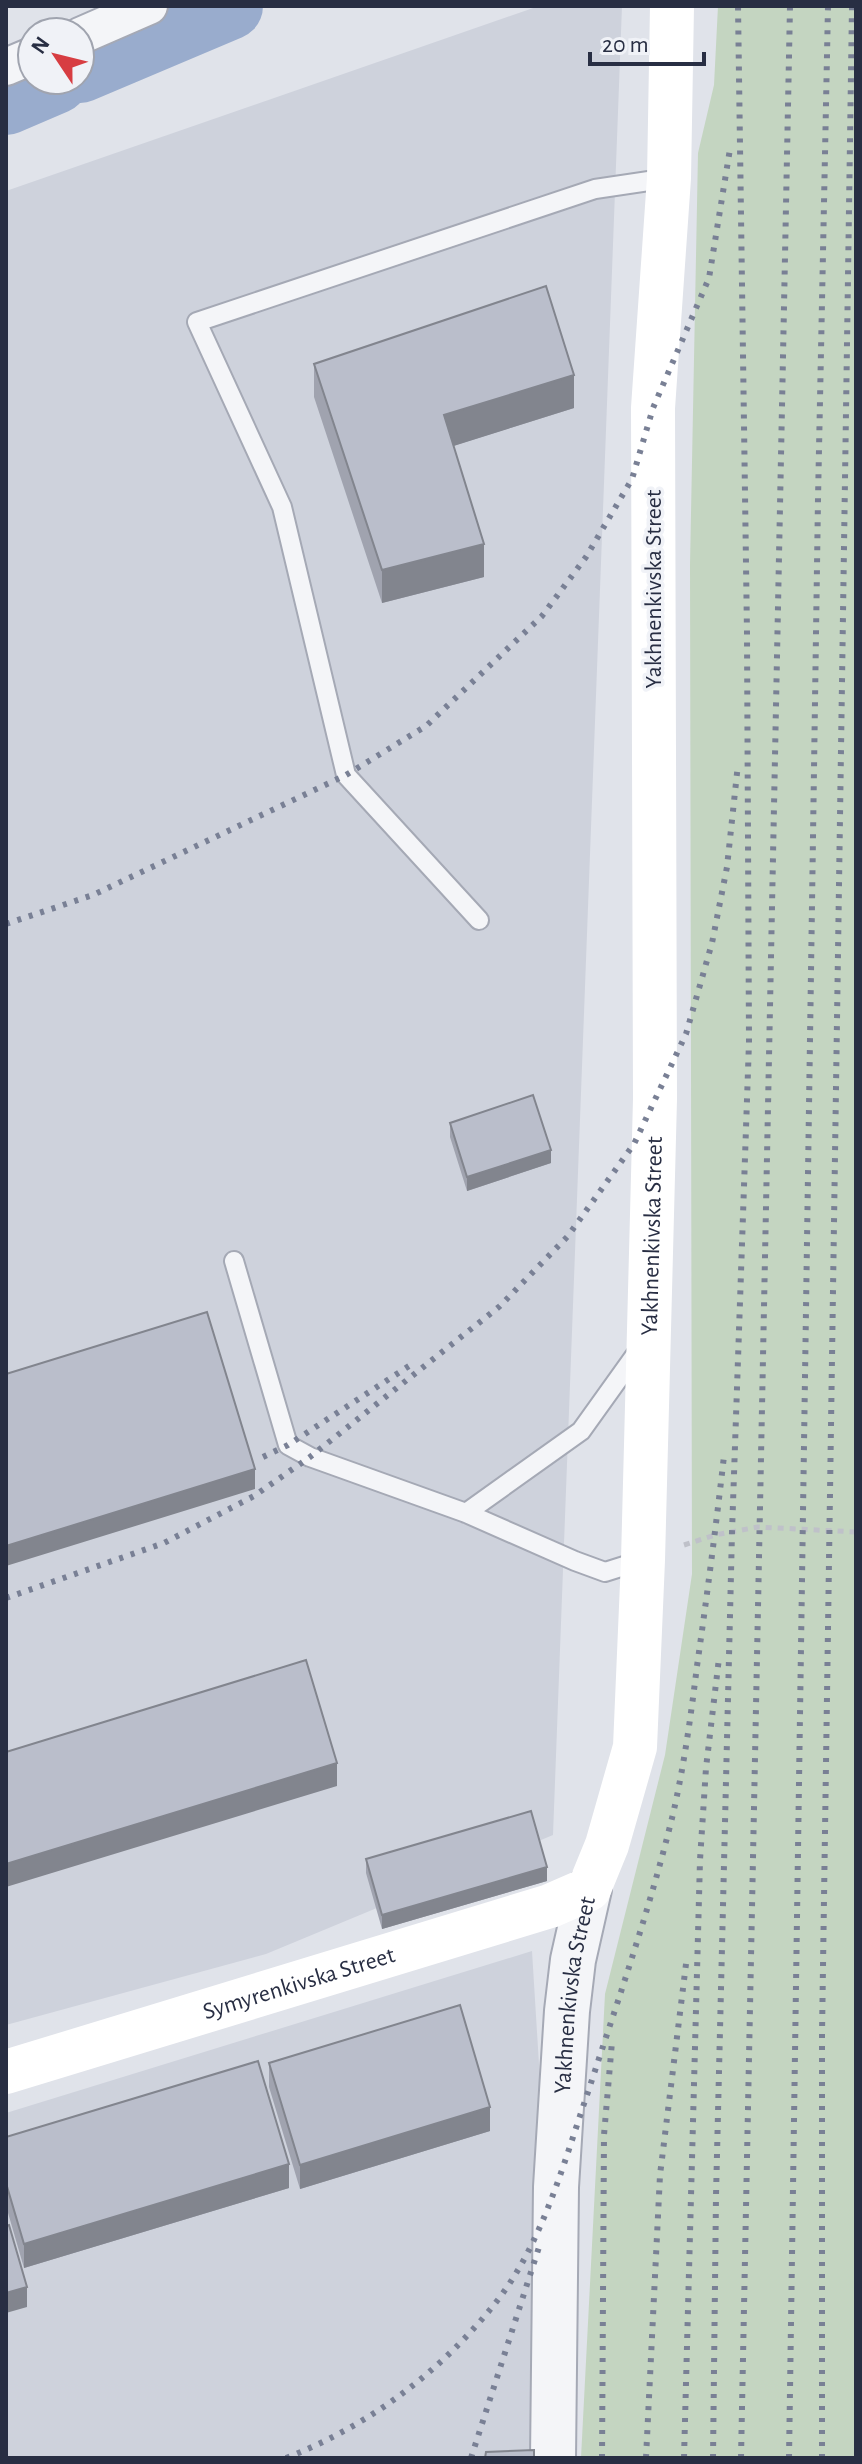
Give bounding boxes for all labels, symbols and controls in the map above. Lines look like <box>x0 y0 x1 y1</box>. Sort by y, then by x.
north arrow <box>16 16 96 96</box>
scale bar <box>590 16 704 66</box>
text: N <box>27 33 54 58</box>
text: 20 m <box>602 33 649 57</box>
street label: Yakhnenkivska Street <box>642 489 666 689</box>
street label: Yakhnenkivska Street <box>638 1136 667 1336</box>
street label: Yakhnenkivska Street <box>551 1894 600 2095</box>
street label: Symyrenkivska Street <box>200 1943 398 2024</box>

